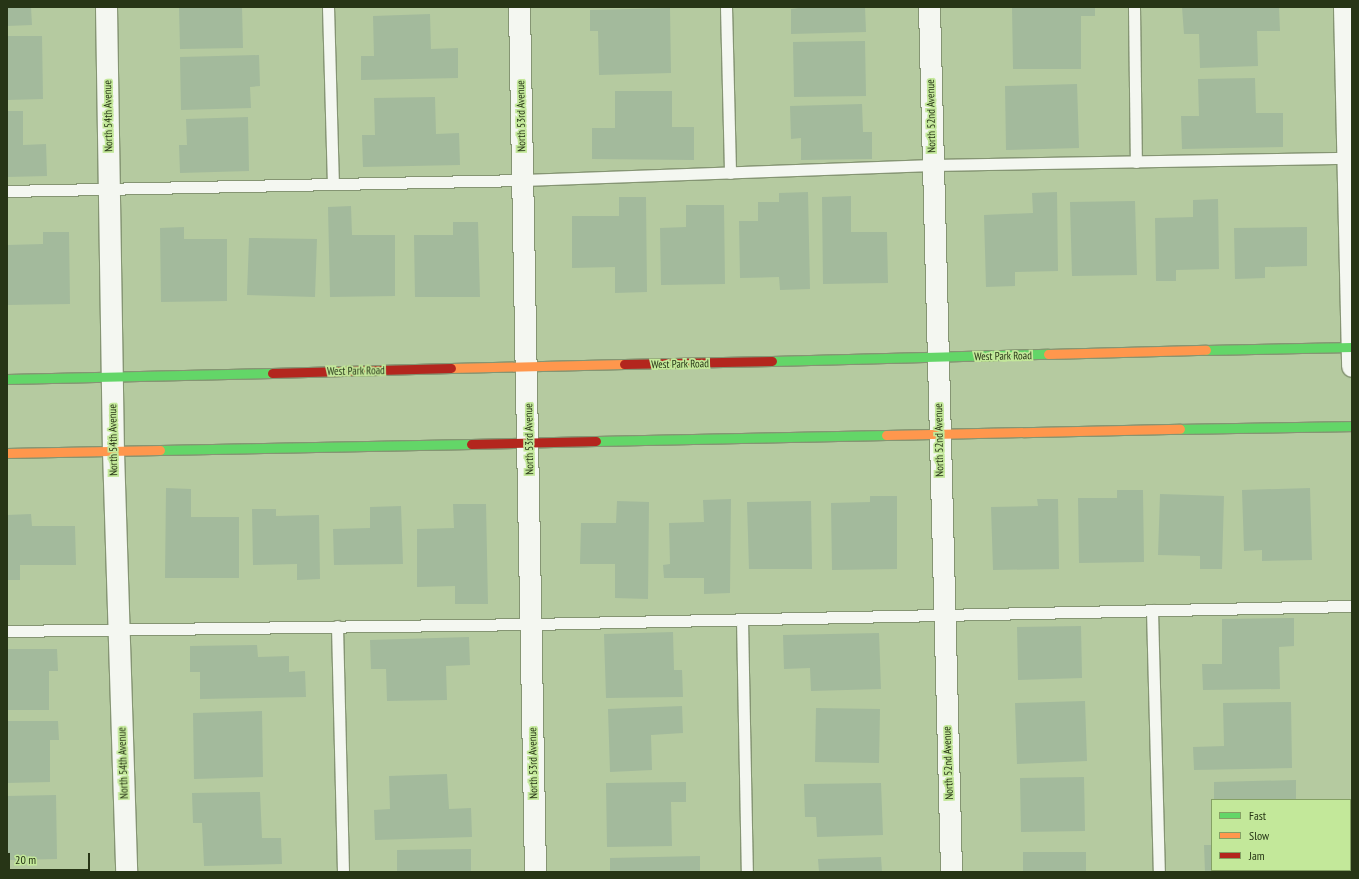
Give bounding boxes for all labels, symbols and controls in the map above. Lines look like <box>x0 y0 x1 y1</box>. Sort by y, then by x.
street label: North 52nd Avenue <box>924 79 938 153</box>
street label: North 54th Avenue <box>101 80 115 152</box>
street label: North 53rd Avenue <box>514 80 528 152</box>
street label: West Park Road <box>974 349 1032 363</box>
street label: West Park Road <box>651 357 709 371</box>
street label: West Park Road <box>327 364 385 378</box>
street label: North 53rd Avenue <box>522 403 536 475</box>
street label: North 52nd Avenue <box>932 403 946 477</box>
street label: North 54th Avenue <box>106 404 120 476</box>
street label: North 52nd Avenue <box>940 726 956 800</box>
street label: North 54th Avenue <box>115 727 131 799</box>
street label: North 53rd Avenue <box>526 727 540 799</box>
legend <box>1211 799 1351 871</box>
text: Fast <box>1249 808 1266 823</box>
text: Slow <box>1249 828 1269 843</box>
scale bar <box>10 845 92 871</box>
text: Jam <box>1249 848 1265 863</box>
text: 20 m <box>15 852 36 867</box>

